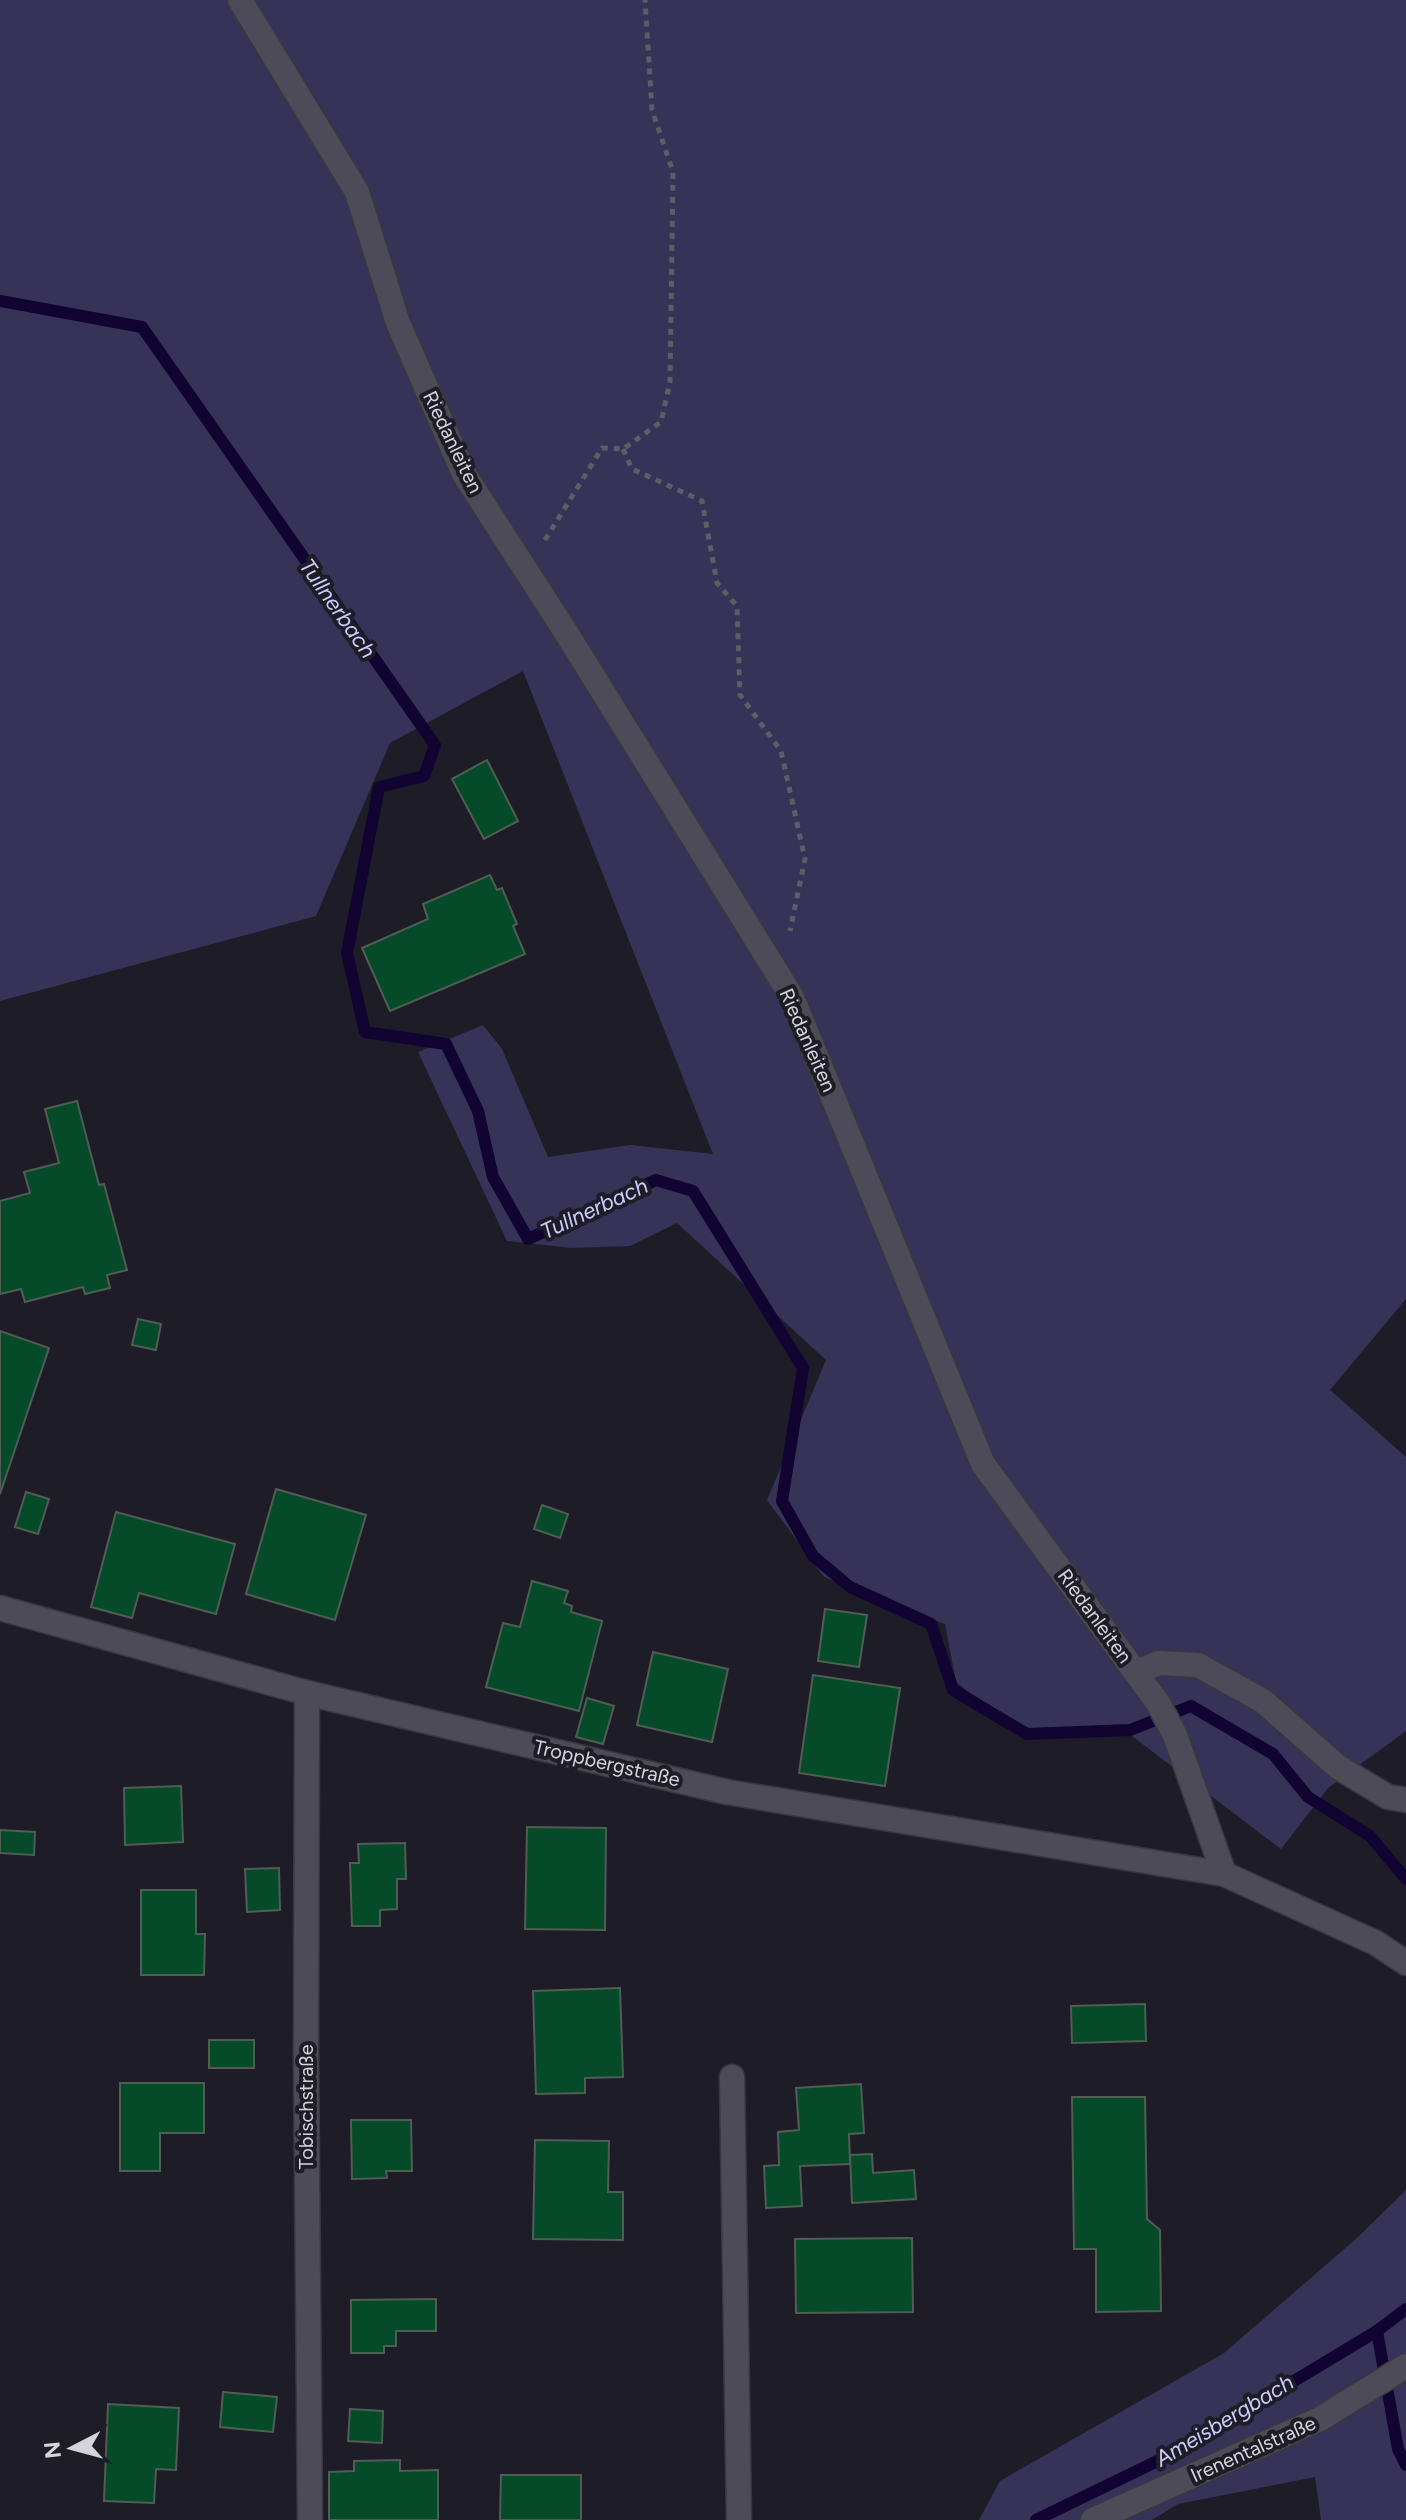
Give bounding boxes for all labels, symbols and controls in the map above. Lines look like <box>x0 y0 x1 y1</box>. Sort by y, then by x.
street label: Riedanleiten <box>418 387 488 497</box>
water label: Tullnerbach <box>294 553 382 663</box>
street label: Riedanleiten <box>775 985 841 1095</box>
water label: Tullnerbach <box>536 1172 652 1245</box>
street label: Riedanleiten <box>1053 1564 1137 1668</box>
street label: Troppbergstraße <box>532 1735 683 1792</box>
street label: Tobischstraße <box>294 2044 318 2170</box>
water label: Ameisbergbach <box>1149 2369 1298 2473</box>
north arrow <box>32 2408 112 2488</box>
street label: Irenentalstraße <box>1187 2411 1319 2487</box>
text: N <box>38 2440 67 2460</box>

